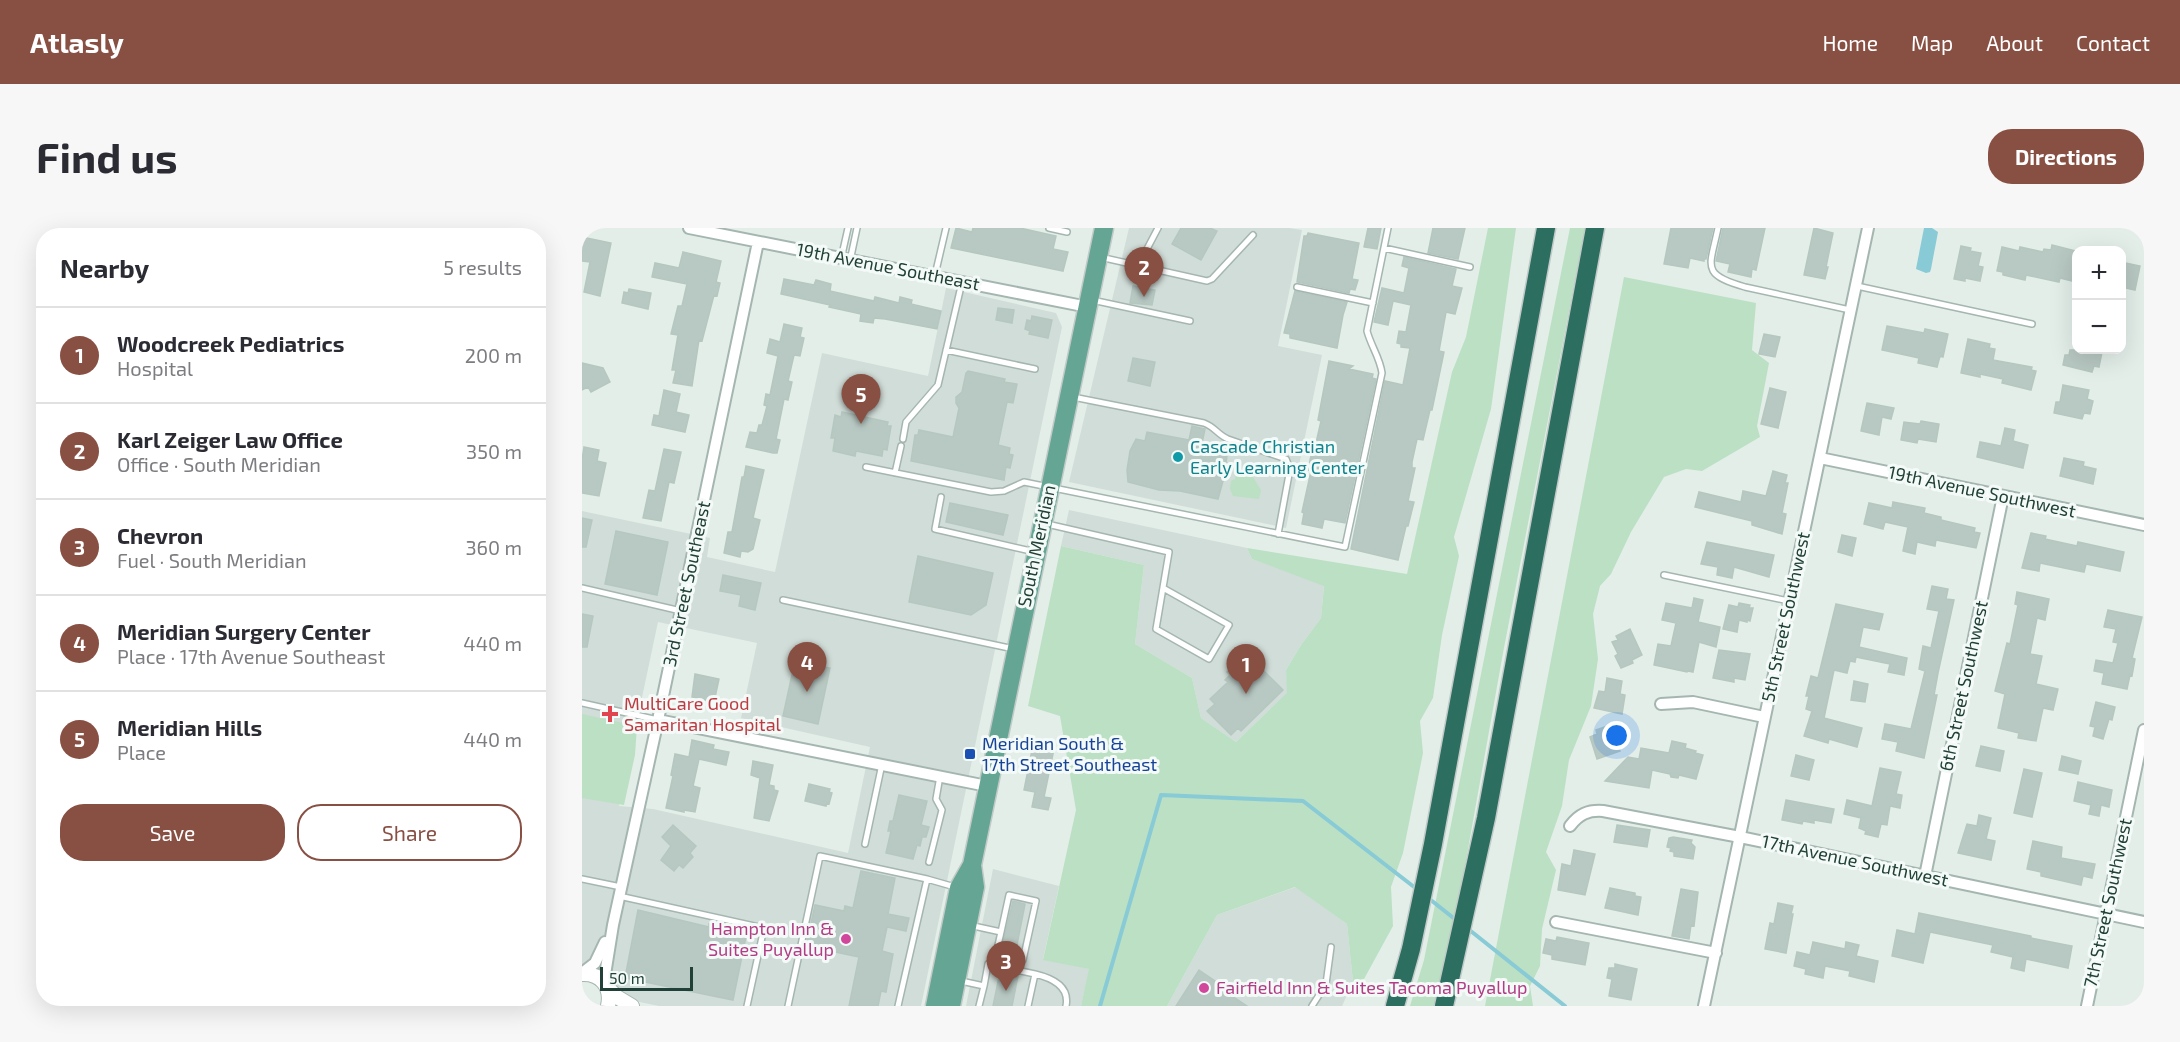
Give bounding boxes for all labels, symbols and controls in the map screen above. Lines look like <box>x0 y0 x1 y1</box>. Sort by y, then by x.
text: Atlasly <box>30 25 124 59</box>
text: Home <box>1822 30 1878 55</box>
text: Map <box>1911 30 1953 55</box>
text: About <box>1986 30 2043 55</box>
text: Contact <box>2076 30 2150 55</box>
button: Directions <box>1988 129 2144 184</box>
text: Find us <box>36 131 178 181</box>
street label: 19th Avenue Southeast <box>795 237 982 295</box>
map controls <box>2072 246 2126 354</box>
button: + <box>2072 246 2126 300</box>
pin: 2 <box>1124 248 1164 297</box>
text: Nearby <box>60 252 149 283</box>
text: 5 results <box>443 255 522 279</box>
button: − <box>2072 300 2126 354</box>
text: Woodcreek Pediatrics <box>117 330 344 356</box>
text: 1 <box>75 343 84 367</box>
text: 200 m <box>465 343 522 367</box>
text: Hospital <box>117 356 193 380</box>
pin: 5 <box>842 374 880 424</box>
text: Karl Zeiger Law Office <box>117 426 343 452</box>
place label: Cascade Christian Early Learning Center <box>1190 435 1365 478</box>
text: 2 <box>74 439 85 463</box>
text: 350 m <box>466 439 522 463</box>
marker: Cascade Christian Early Learning Center <box>1171 450 1185 464</box>
text: Office · South Meridian <box>117 452 321 476</box>
street label: 19th Avenue Southwest <box>1886 460 2078 522</box>
street label: South Meridian <box>1012 483 1060 609</box>
street label: 3rd Street Southeast <box>658 499 714 669</box>
text: Chevron <box>117 522 203 548</box>
street label: 5th Street Southwest <box>1756 530 1814 704</box>
text: 3 <box>74 535 85 559</box>
text: 360 m <box>465 535 522 559</box>
text: Fuel · South Meridian <box>117 548 307 572</box>
street label: 6th Street Southwest <box>1934 598 1992 773</box>
text: Meridian Surgery Center <box>117 618 371 644</box>
text: 4 <box>73 631 86 655</box>
text: 440 m <box>463 631 522 655</box>
pin: 4 <box>788 642 826 692</box>
text: Place · 17th Avenue Southeast <box>117 644 385 668</box>
pin: 1 <box>1226 644 1266 694</box>
place label: MultiCare Good Samaritan Hospital <box>624 692 782 735</box>
marker: MultiCare Good Samaritan Hospital <box>601 705 619 723</box>
text: Meridian Hills <box>117 714 262 740</box>
your location <box>1602 721 1631 750</box>
text: 5 <box>74 727 85 751</box>
text: 440 m <box>463 727 522 751</box>
place label: Meridian South & 17th Street Southeast <box>982 732 1157 775</box>
text: Place <box>117 740 166 764</box>
marker: Meridian South & 17th Street Southeast <box>963 747 977 761</box>
button: Save <box>60 804 285 861</box>
button: Share <box>297 804 522 861</box>
street label: 7th Street Southwest <box>2078 816 2136 990</box>
street label: 17th Avenue Southwest <box>1760 830 1951 891</box>
place label: Hampton Inn & Suites Puyallup <box>708 917 834 960</box>
marker: Hampton Inn & Suites Puyallup <box>839 932 853 946</box>
pin: 3 <box>986 942 1026 991</box>
scale bar <box>600 964 693 992</box>
text: 50 m <box>609 968 645 987</box>
place label: Fairfield Inn & Suites Tacoma Puyallup <box>1216 976 1528 998</box>
marker: Fairfield Inn & Suites Tacoma Puyallup <box>1197 981 1211 995</box>

